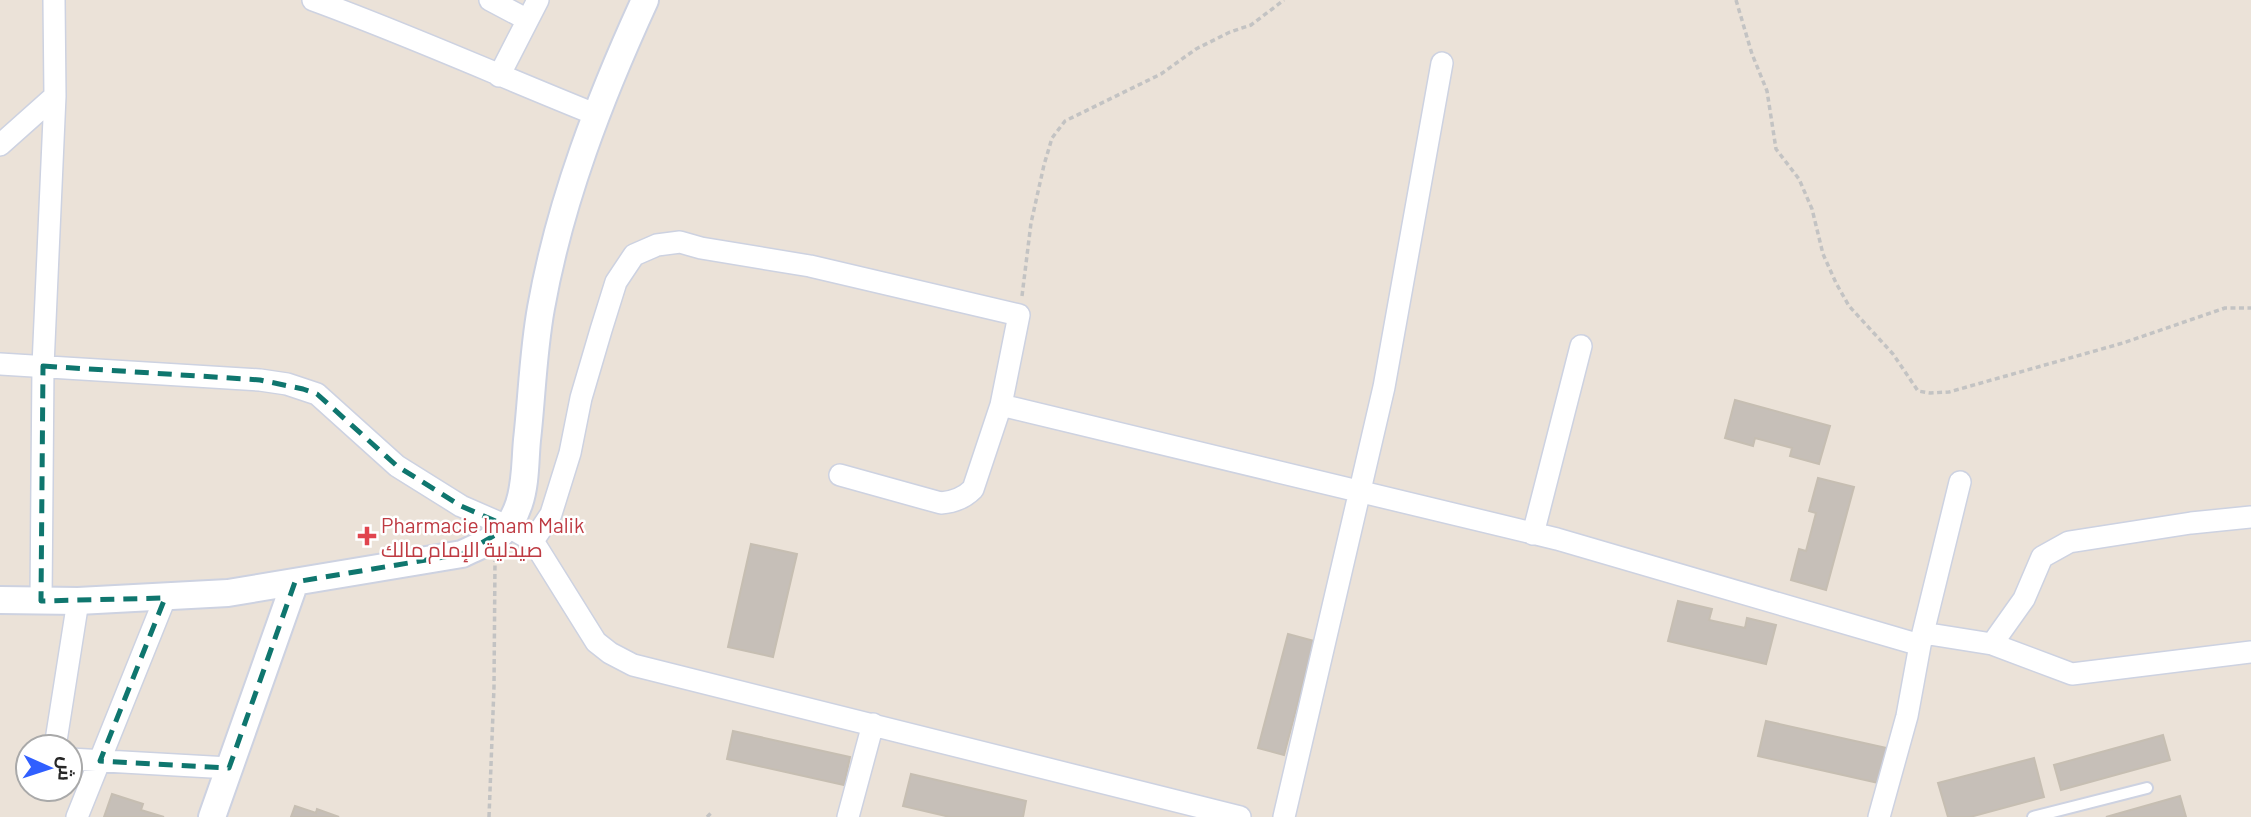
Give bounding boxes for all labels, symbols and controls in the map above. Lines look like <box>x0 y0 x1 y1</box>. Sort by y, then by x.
place label: Pharmacie Imam Malik صيدلية الإمام مالك <box>381 512 584 564</box>
marker: Pharmacie Imam Malik صيدلية الإمام مالك <box>359 528 375 544</box>
north arrow <box>14 733 84 803</box>
text: ش <box>53 756 79 782</box>

